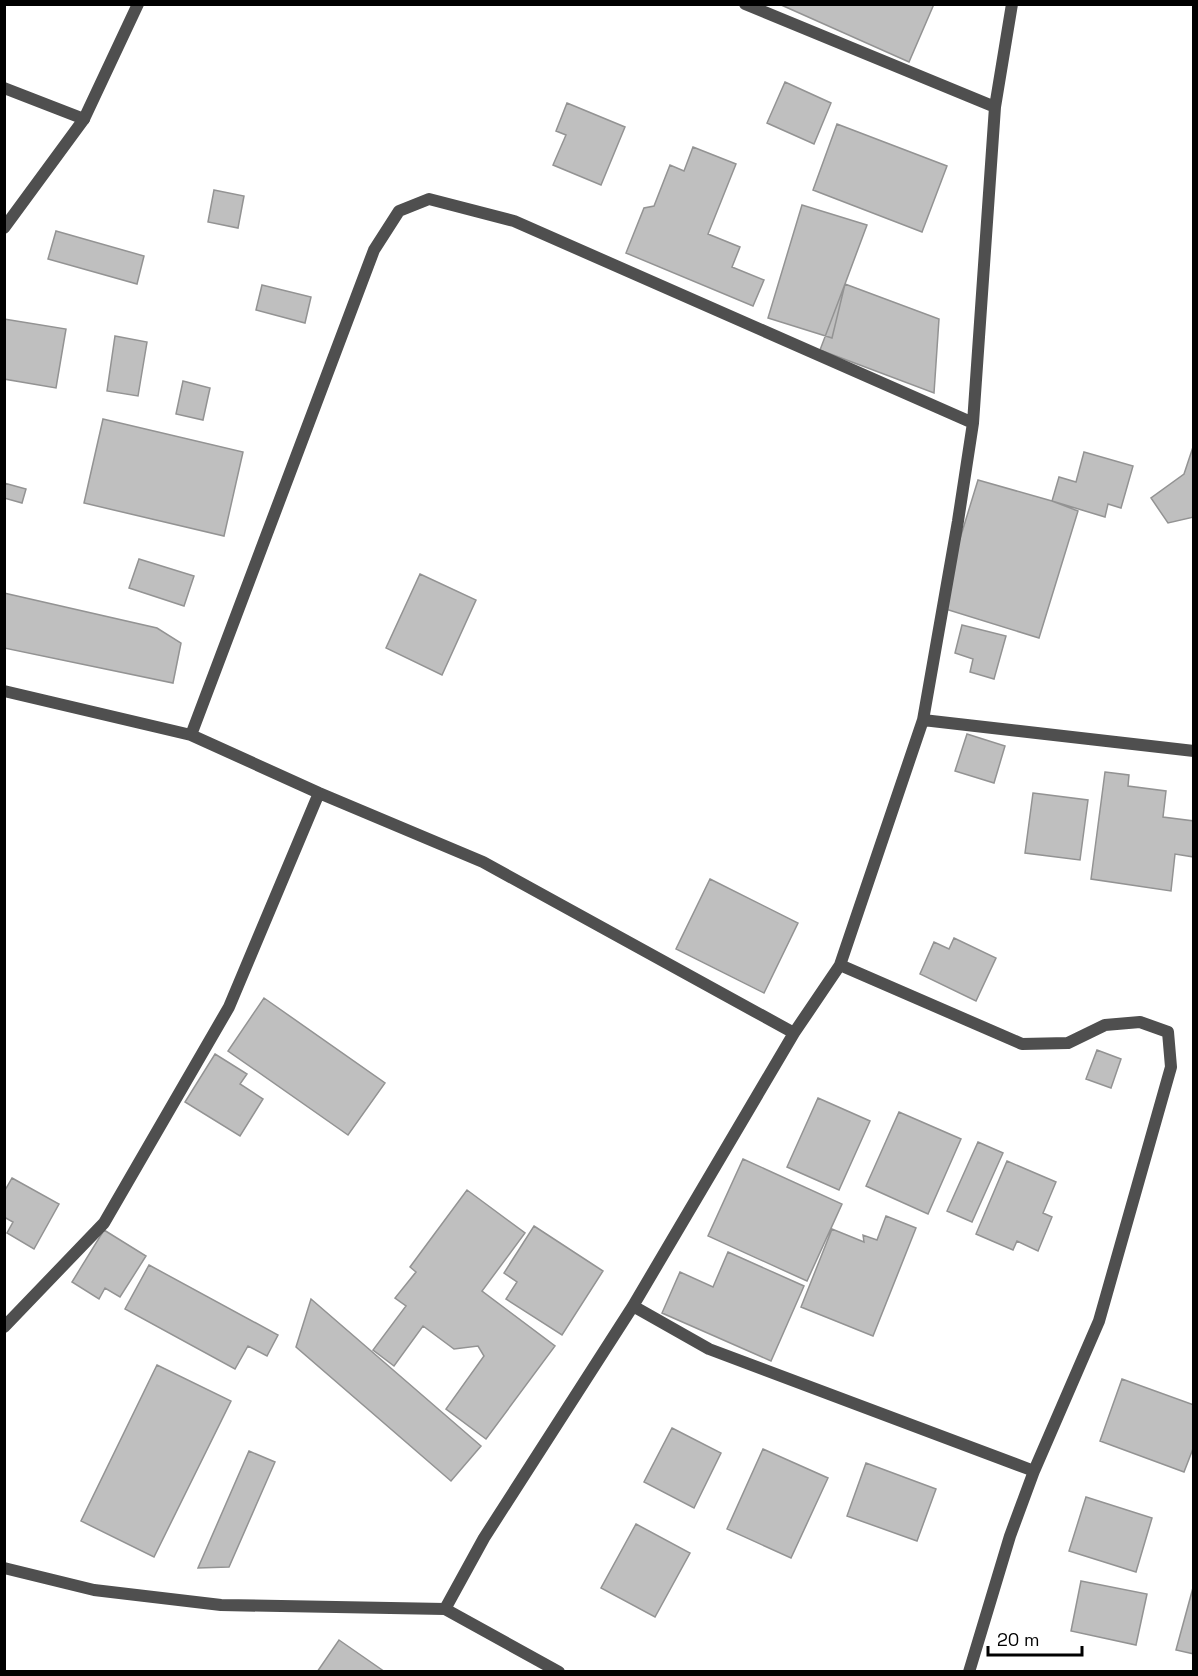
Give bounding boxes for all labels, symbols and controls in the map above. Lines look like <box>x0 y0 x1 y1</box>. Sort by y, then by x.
scale bar <box>988 1619 1082 1657</box>
text: 20 m <box>997 1628 1040 1651</box>

